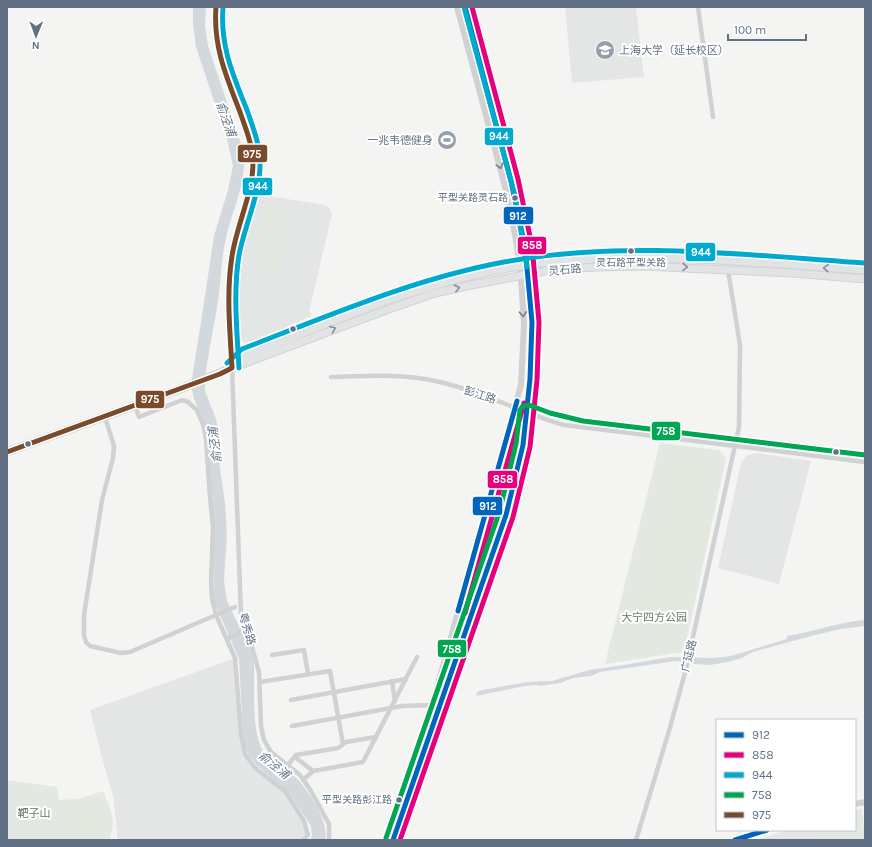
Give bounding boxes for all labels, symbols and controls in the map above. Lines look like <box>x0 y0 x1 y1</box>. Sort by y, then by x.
north arrow <box>16 16 56 56</box>
scale bar <box>728 16 806 42</box>
text: 100 m <box>734 23 766 37</box>
text: N <box>32 39 40 52</box>
school or university icon: 上海大学（延长校区） <box>594 39 616 61</box>
place label: 上海大学（延长校区） <box>619 44 729 57</box>
water label: 俞泾浦 <box>214 100 239 140</box>
line badge: 944 <box>484 127 514 146</box>
sports icon: 一兆韦德健身 <box>436 129 458 151</box>
text: 944 <box>489 130 509 143</box>
place label: 一兆韦德健身 <box>367 134 433 147</box>
line badge: 975 <box>237 144 268 163</box>
text: 975 <box>243 148 261 161</box>
one-way arrow <box>495 163 503 170</box>
line badge: 944 <box>242 177 273 196</box>
text: 944 <box>248 180 268 193</box>
place label: 平型关路灵石路 <box>438 192 508 204</box>
marker: 平型关路灵石路 <box>510 193 520 203</box>
line badge: 912 <box>503 206 534 225</box>
text: 912 <box>509 210 527 223</box>
line badge: 858 <box>517 236 547 255</box>
text: 858 <box>522 239 542 252</box>
line badge: 944 <box>685 242 716 262</box>
marker: 灵石路平型关路 <box>626 246 636 256</box>
text: 944 <box>691 246 711 259</box>
place label: 灵石路平型关路 <box>596 257 666 269</box>
street label: 灵石路 <box>548 262 582 278</box>
one-way arrow <box>682 263 688 272</box>
one-way arrow <box>823 263 829 272</box>
one-way arrow <box>453 284 460 293</box>
one-way arrow <box>519 311 528 317</box>
unlabelled marker <box>288 324 298 334</box>
one-way arrow <box>330 326 337 334</box>
street label: 彭江路 <box>462 384 498 406</box>
line badge: 975 <box>135 390 165 409</box>
text: 975 <box>141 393 159 406</box>
line badge: 758 <box>651 421 681 441</box>
water label: 俞泾浦 <box>206 424 224 464</box>
text: 758 <box>657 425 676 438</box>
unlabelled marker <box>23 439 33 449</box>
unlabelled marker <box>831 447 841 457</box>
line badge: 858 <box>487 470 518 489</box>
text: 858 <box>493 473 513 486</box>
line badge: 912 <box>472 496 503 516</box>
text: 912 <box>479 500 497 513</box>
street label: 粤秀路 <box>236 611 258 647</box>
park label: 大宁四方公园 <box>621 611 687 624</box>
street label: 广延路 <box>679 638 699 674</box>
line badge: 758 <box>437 639 467 658</box>
text: 758 <box>443 643 462 656</box>
legend <box>716 719 856 831</box>
text: 912 <box>752 728 770 742</box>
water label: 俞泾浦 <box>256 748 294 783</box>
text: 858 <box>752 748 774 762</box>
text: 944 <box>752 768 773 782</box>
text: 758 <box>752 788 772 802</box>
place label: 平型关路彭江路 <box>322 794 392 806</box>
marker: 平型关路彭江路 <box>394 795 404 805</box>
park label: 靶子山 <box>18 807 51 820</box>
text: 975 <box>752 808 772 822</box>

